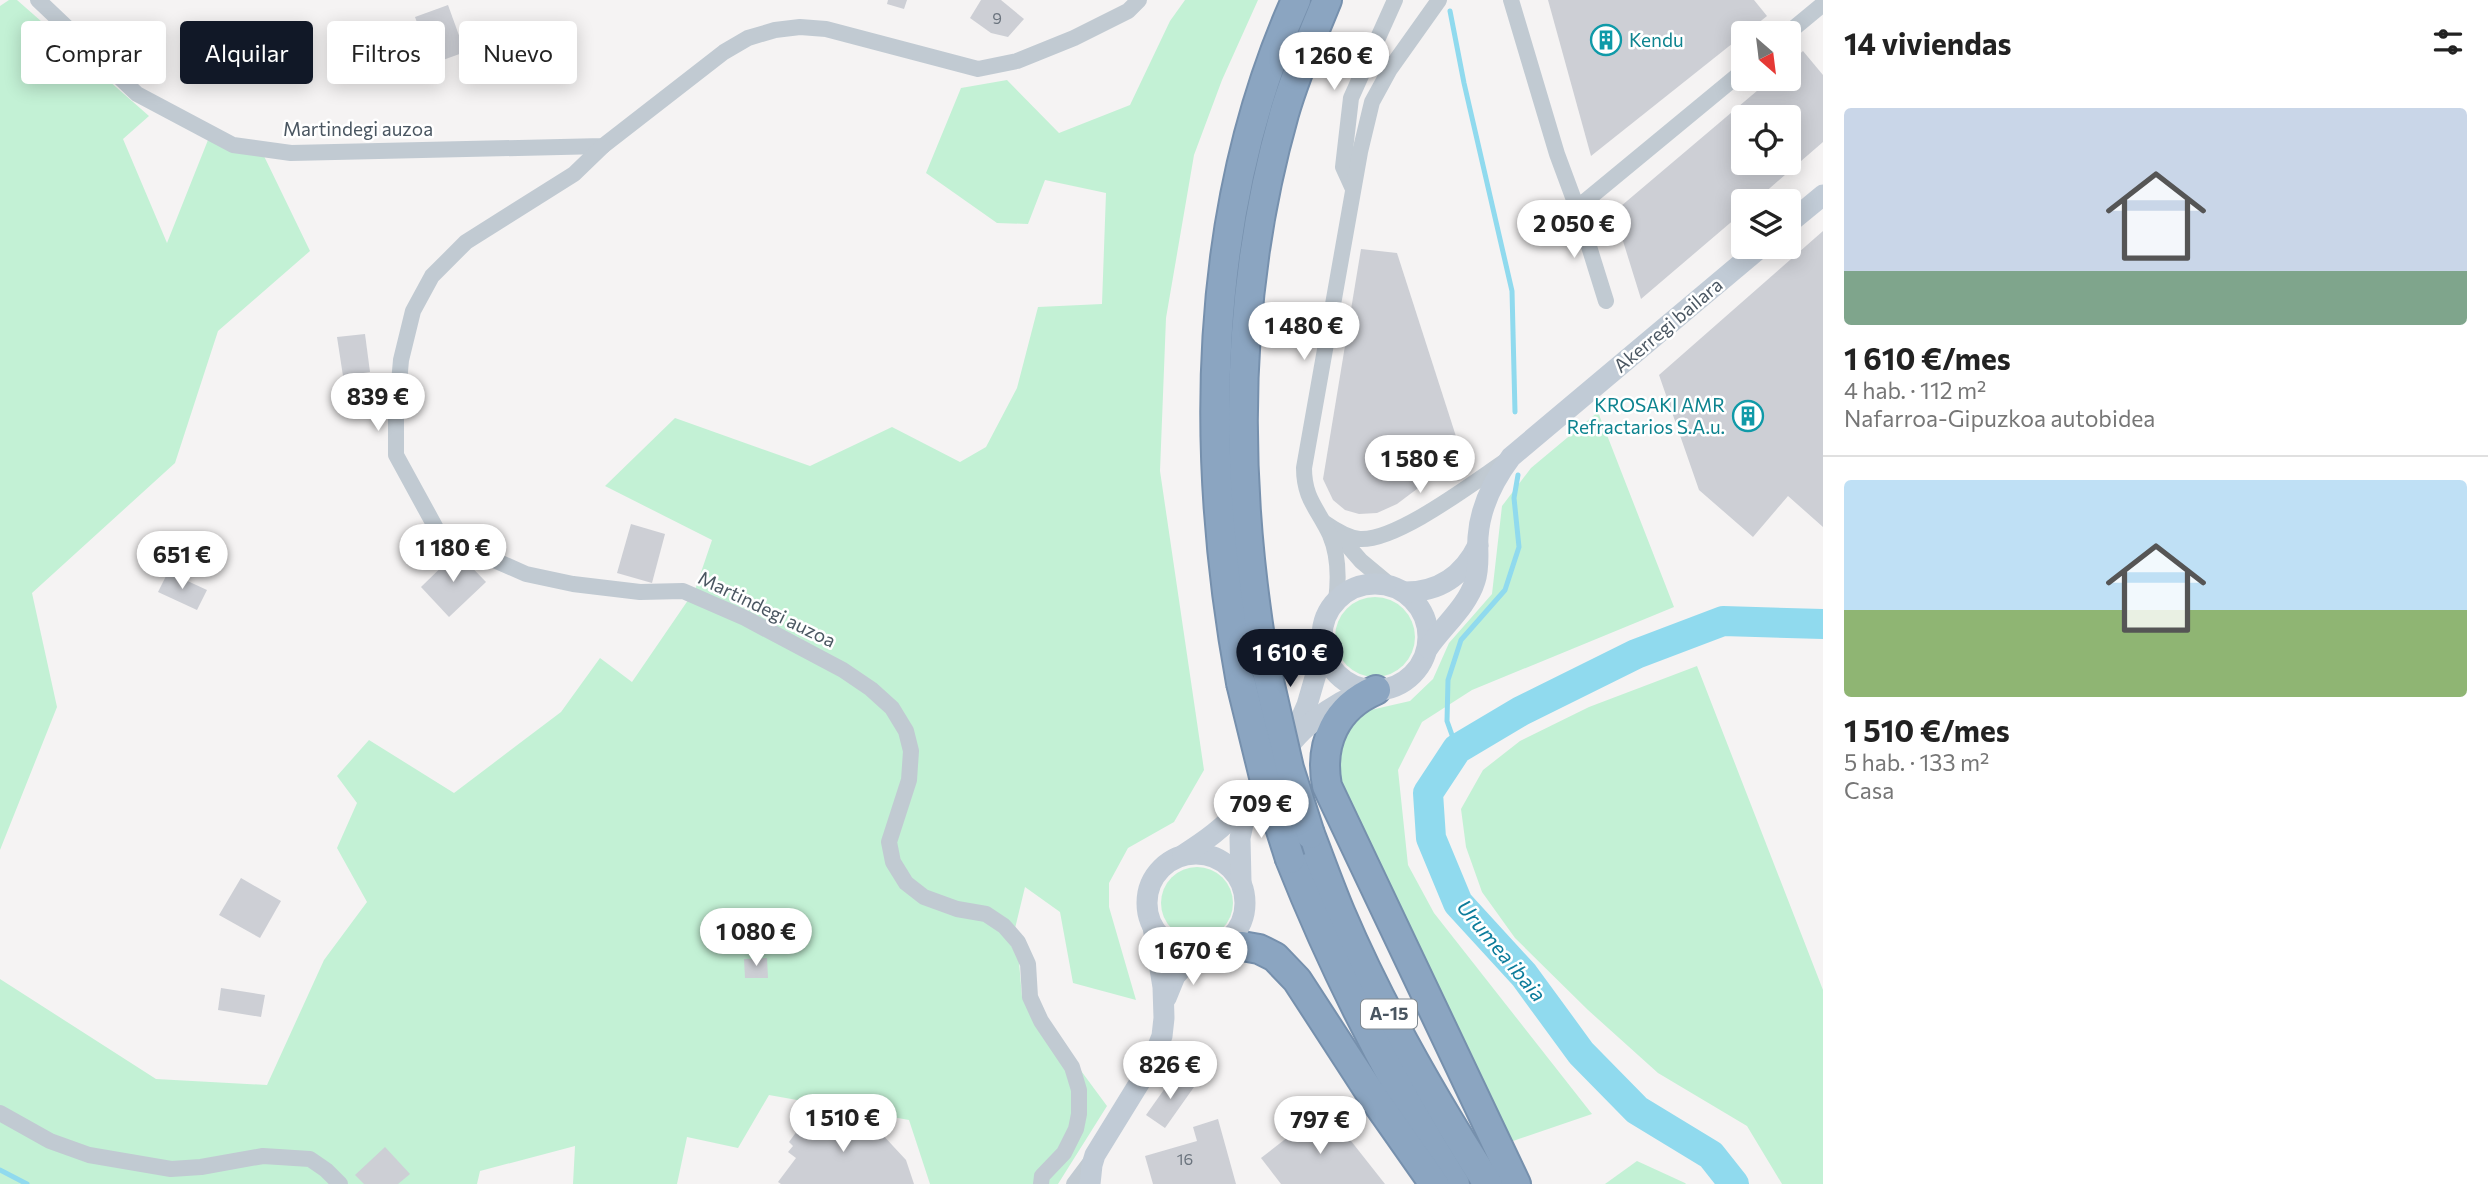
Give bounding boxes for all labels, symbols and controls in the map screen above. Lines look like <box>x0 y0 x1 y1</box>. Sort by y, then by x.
house number: 9 <box>992 8 1002 27</box>
chip: Comprar <box>21 21 166 84</box>
chip: Alquilar <box>180 21 313 84</box>
chip: Filtros <box>327 21 445 84</box>
chip: Nuevo <box>459 21 577 84</box>
north arrow <box>1731 21 1801 91</box>
map controls <box>1731 21 1801 259</box>
building icon: Kendu <box>1589 23 1623 57</box>
icon: filters <box>2429 23 2467 61</box>
text: 14 viviendas <box>1844 24 2012 61</box>
place label: Kendu <box>1629 28 1684 51</box>
pin: 1 260 € <box>1269 32 1399 92</box>
text: 1 260 € <box>1295 41 1373 69</box>
button: locate <box>1731 105 1801 175</box>
street label: Martindegi auzoa <box>283 117 433 140</box>
icon: home <box>2093 153 2219 279</box>
button: layers <box>1731 189 1801 259</box>
pin: 2 050 € <box>1509 201 1639 260</box>
text: 2 050 € <box>1533 209 1615 237</box>
street label: Akerregi bailara <box>1609 272 1727 377</box>
pin: 1 480 € <box>1239 302 1369 362</box>
text: 1 480 € <box>1264 311 1344 339</box>
text: 1 610 €/mes <box>1844 339 2011 376</box>
pin: 839 € <box>329 374 427 433</box>
text: 4 hab. · 112 m² <box>1844 376 1986 404</box>
text: 839 € <box>347 382 409 410</box>
place label: KROSAKI AMR Refractarios S.A.u. <box>1567 393 1725 438</box>
building icon: KROSAKI AMR Refractarios S.A.u. <box>1731 399 1765 433</box>
text: Nafarroa-Gipuzkoa autobidea <box>1844 404 2155 432</box>
pin: 1 580 € <box>1355 435 1485 495</box>
text: 1 580 € <box>1381 444 1459 472</box>
pin: 1 180 € <box>388 524 518 584</box>
icon: home <box>2093 525 2219 651</box>
pin: 651 € <box>133 532 231 591</box>
text: 1 180 € <box>415 533 491 561</box>
text: 651 € <box>153 540 211 568</box>
street label: Martindegi auzoa <box>695 565 840 652</box>
pin: 1 610 € <box>1225 630 1355 689</box>
text: 1 610 € <box>1252 638 1328 666</box>
text: 1 510 €/mes <box>1844 711 2010 748</box>
text: 5 hab. · 133 m² <box>1844 748 1989 776</box>
text: Casa <box>1844 776 1894 804</box>
pin: 709 € <box>1212 780 1310 840</box>
text: 709 € <box>1230 789 1292 817</box>
water label: Urumea ibaia <box>1452 894 1552 1006</box>
pin: 1 080 € <box>691 908 821 968</box>
text: 1 080 € <box>716 917 796 945</box>
pin: 1 670 € <box>1128 928 1258 987</box>
text: 1 670 € <box>1154 936 1232 964</box>
road number: A-15 <box>1361 1000 1417 1028</box>
pin: 826 € <box>1121 1042 1219 1101</box>
text: 826 € <box>1139 1050 1201 1078</box>
pin: 1 510 € <box>778 1094 908 1154</box>
pin: 797 € <box>1271 1096 1369 1156</box>
text: 1 510 € <box>806 1103 880 1131</box>
text: 797 € <box>1290 1105 1350 1133</box>
house number: 16 <box>1177 1149 1193 1168</box>

